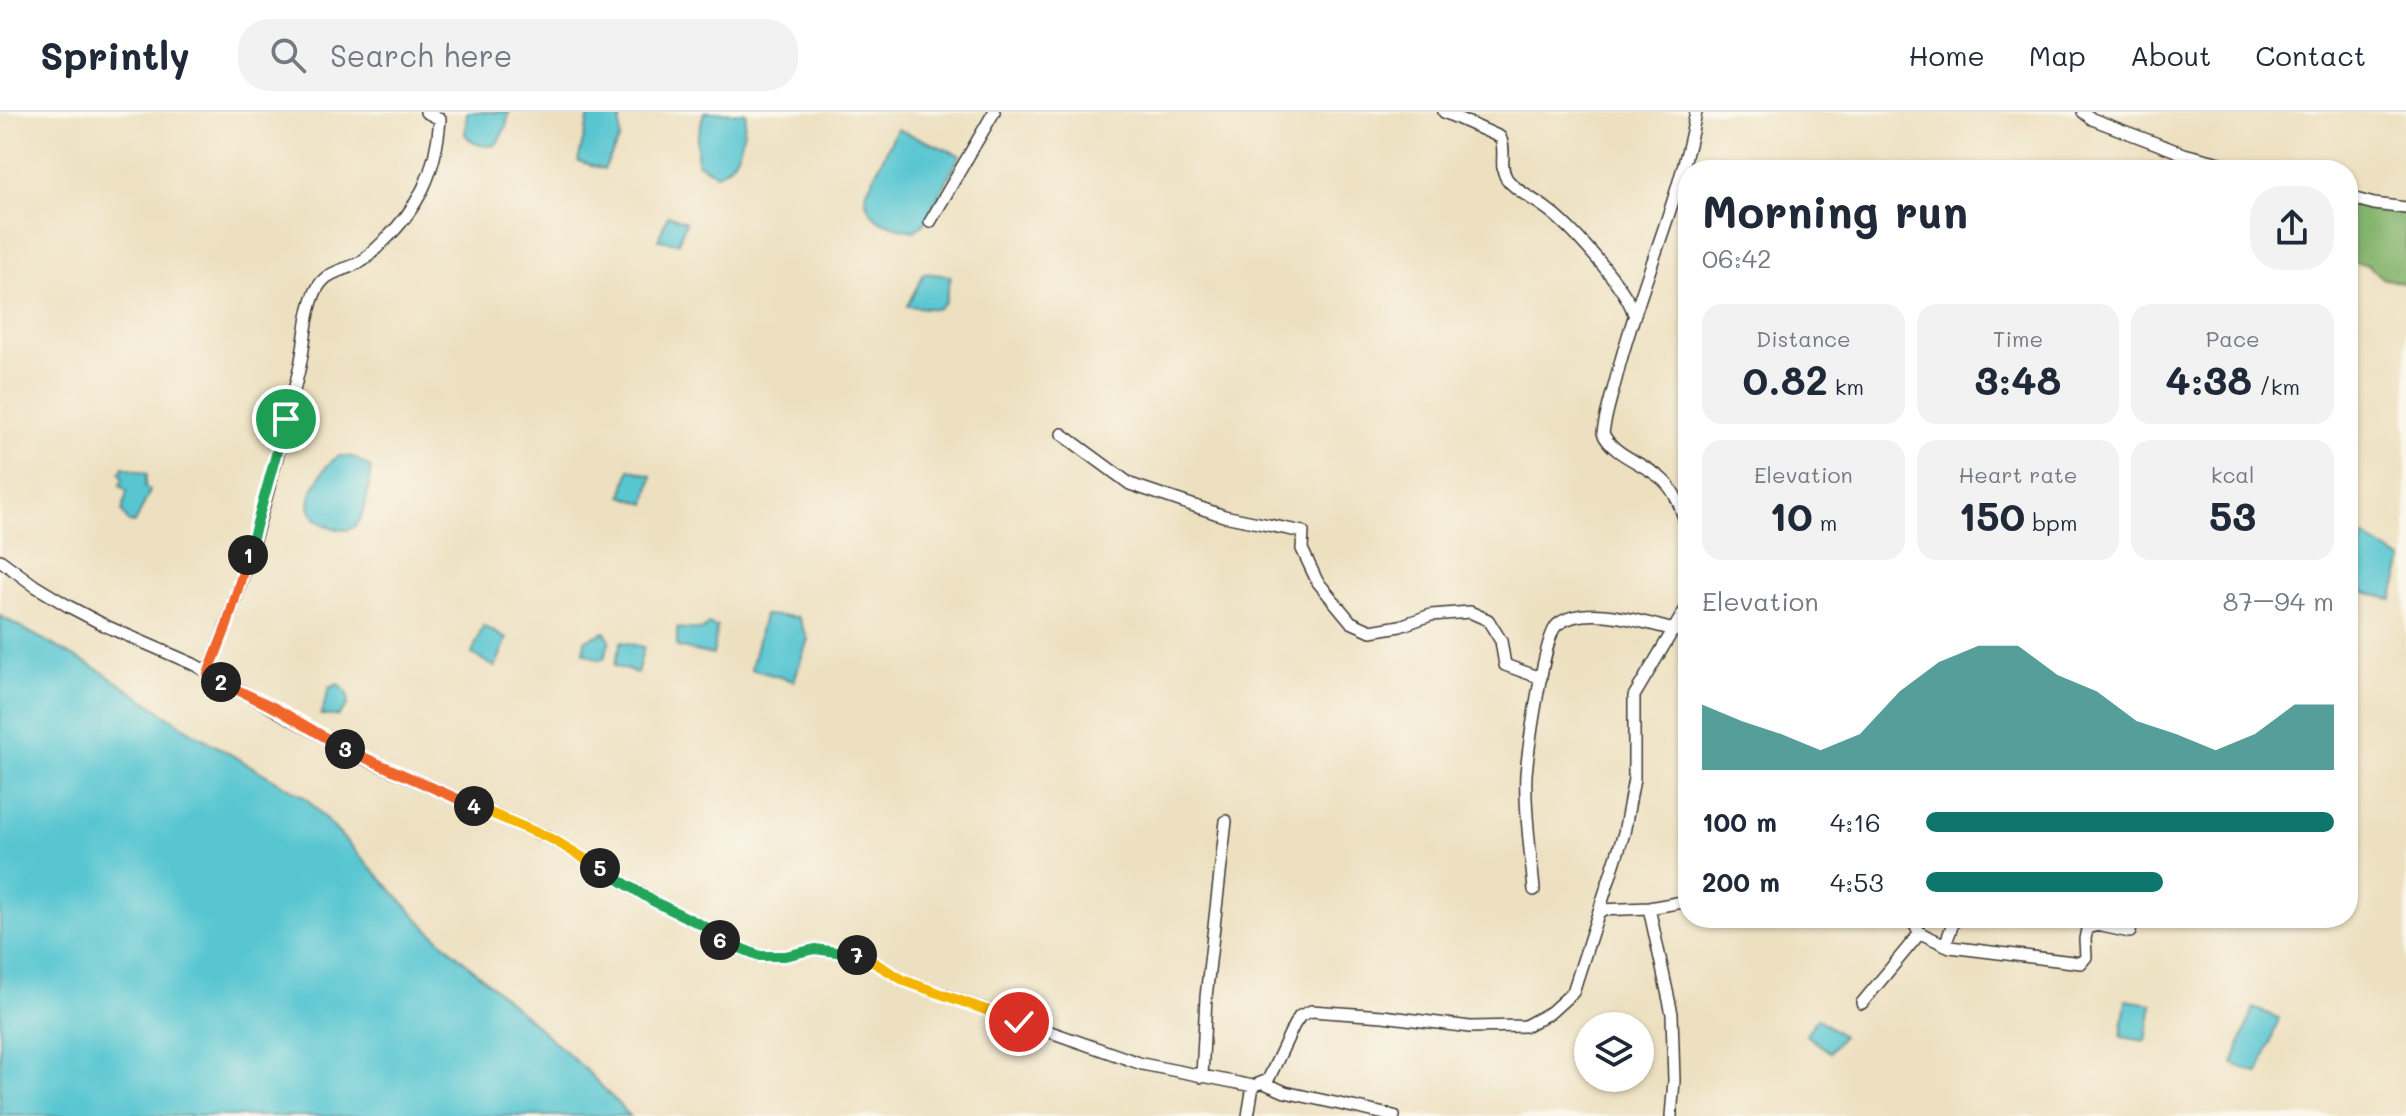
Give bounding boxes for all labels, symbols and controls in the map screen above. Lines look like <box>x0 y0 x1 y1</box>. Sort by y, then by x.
search box <box>238 19 798 91</box>
text: Sprintly <box>40 30 190 80</box>
icon: search <box>266 33 310 77</box>
text: Search here <box>330 35 512 75</box>
text: Home <box>1909 37 1985 73</box>
text: Map <box>2029 37 2086 73</box>
text: About <box>2130 37 2211 73</box>
text: Contact <box>2255 37 2366 73</box>
text: Morning run <box>1702 182 1968 239</box>
button: share <box>2250 186 2334 270</box>
text: 06:42 <box>1702 241 1772 275</box>
text: Distance <box>1756 324 1851 353</box>
text: Time <box>1993 324 2043 353</box>
text: Pace <box>2206 324 2260 353</box>
text: 0.82 <box>1743 353 1828 405</box>
text: 3:48 <box>1975 353 2061 405</box>
text: 4:38 <box>2165 353 2252 405</box>
text: km <box>1828 372 1864 401</box>
text: /km <box>2252 372 2300 401</box>
pin <box>252 385 320 453</box>
icon: arrive <box>264 397 308 441</box>
text: Elevation <box>1754 460 1853 489</box>
text: Heart rate <box>1959 460 2077 489</box>
text: kcal <box>2211 460 2255 489</box>
text: 10 <box>1769 489 1813 541</box>
text: 150 <box>1959 489 2025 541</box>
text: 53 <box>2209 489 2256 541</box>
text: m <box>1813 508 1837 537</box>
text: bpm <box>2025 508 2077 537</box>
pin: 1 <box>228 535 268 575</box>
text: 1 <box>243 540 253 569</box>
text: Elevation <box>1702 584 1819 618</box>
text: 87–94 m <box>2223 584 2334 618</box>
pin: 2 <box>201 662 241 702</box>
text: 2 <box>215 667 227 696</box>
pin: 3 <box>325 729 365 769</box>
text: 3 <box>338 734 352 763</box>
pin: 4 <box>454 786 494 826</box>
text: 4 <box>467 791 481 820</box>
text: 100 m <box>1702 805 1777 839</box>
text: 4:16 <box>1830 805 1881 839</box>
pin: 5 <box>580 848 620 888</box>
text: 5 <box>594 853 606 882</box>
text: 200 m <box>1702 865 1780 899</box>
text: 4:53 <box>1830 865 1884 899</box>
pin: 6 <box>700 920 740 960</box>
text: 6 <box>713 925 727 954</box>
pin: 7 <box>837 935 877 975</box>
text: 7 <box>851 940 863 969</box>
pin <box>985 988 1053 1056</box>
icon: check <box>997 1000 1041 1044</box>
map controls <box>1574 1012 1654 1092</box>
button: layers <box>1574 1012 1654 1092</box>

